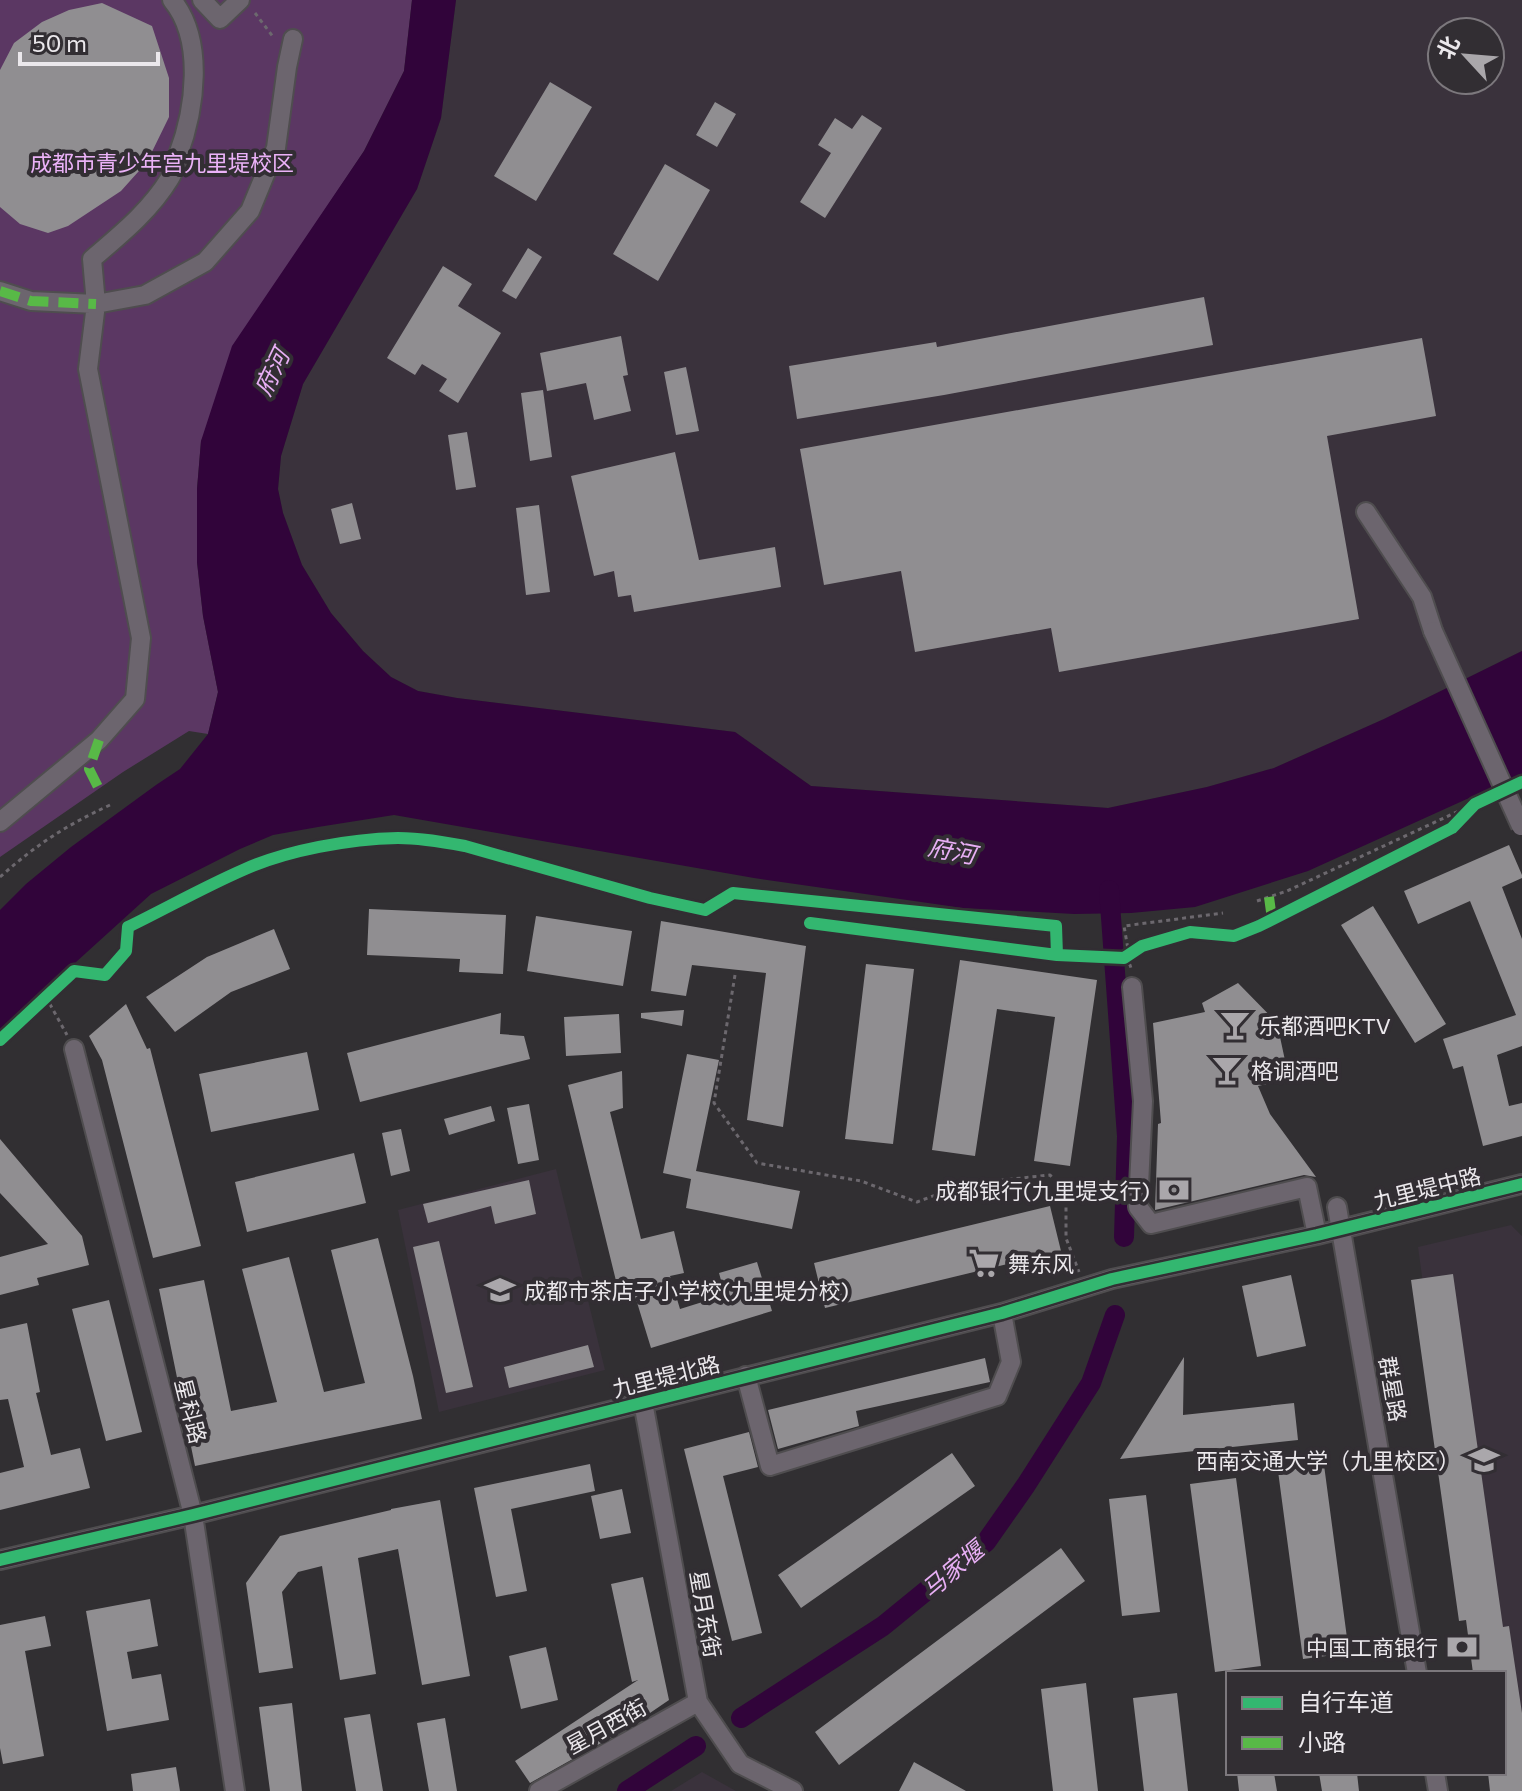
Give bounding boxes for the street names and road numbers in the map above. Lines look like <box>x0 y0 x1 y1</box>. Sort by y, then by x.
street label: 九里堤中路 <box>1370 1162 1484 1214</box>
street label: 九里堤北路 <box>609 1350 723 1402</box>
street label: 群星路 <box>1374 1354 1412 1424</box>
street label: 星科路 <box>170 1376 212 1446</box>
street label: 星月东街 <box>685 1568 727 1660</box>
street label: 星月西街 <box>561 1693 651 1759</box>

